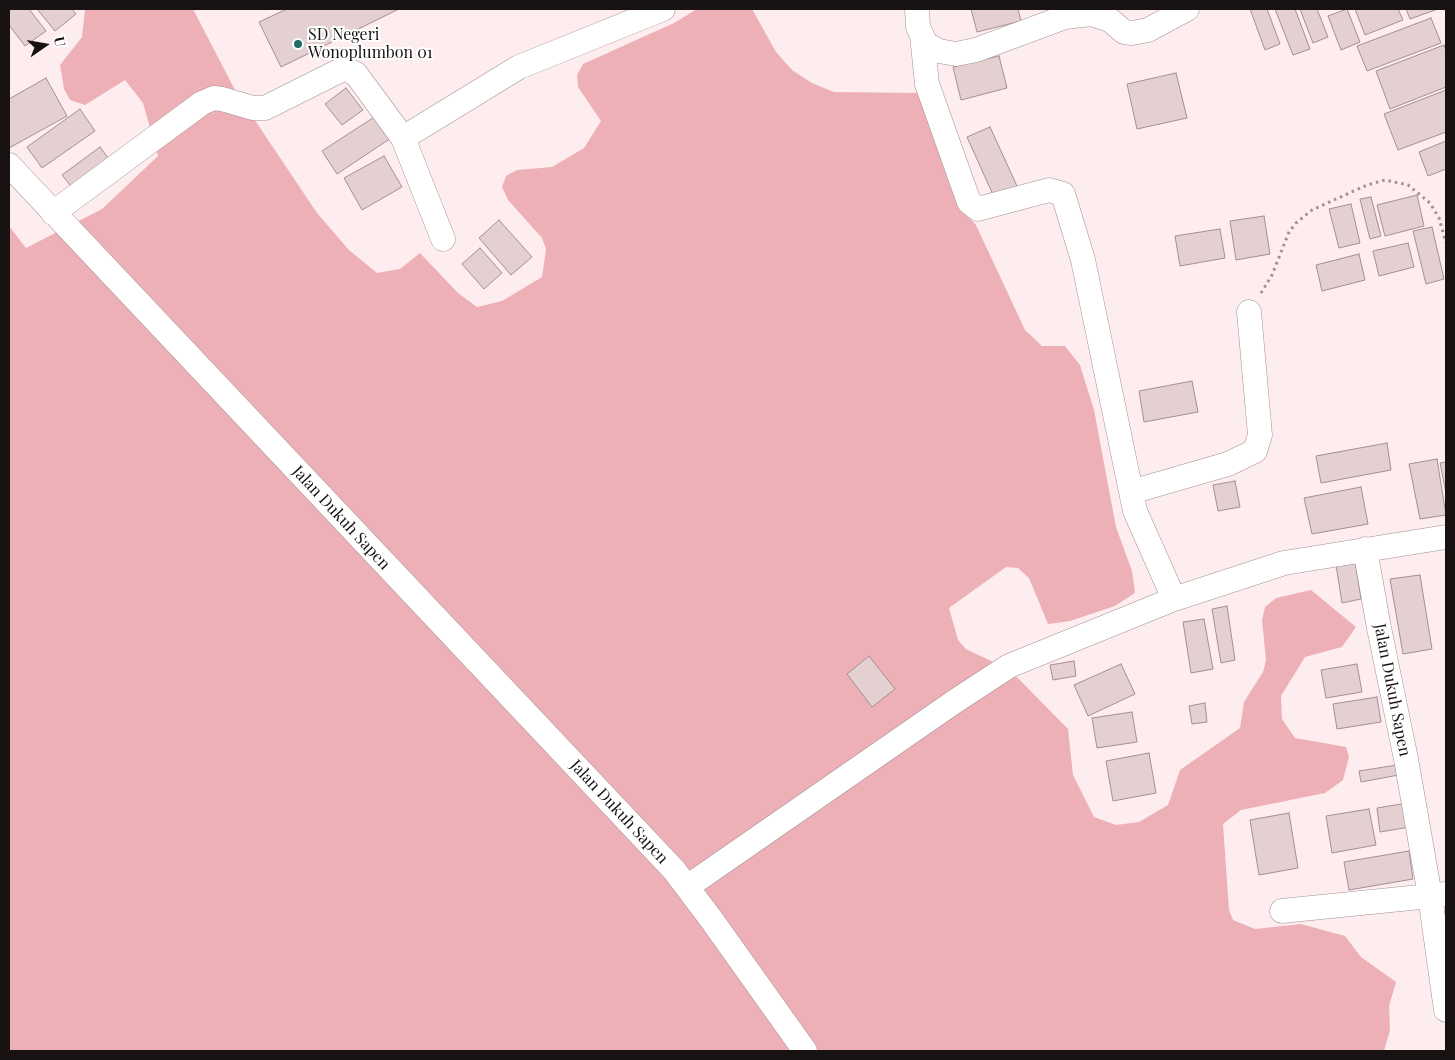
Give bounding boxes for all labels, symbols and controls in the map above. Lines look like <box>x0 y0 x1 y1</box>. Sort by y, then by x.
north arrow <box>20 20 70 70</box>
place label: SD Negeri Wonoplumbon 01 <box>308 25 433 63</box>
text: U <box>50 35 70 48</box>
marker: SD Negeri Wonoplumbon 01 <box>292 38 304 50</box>
street label: Jalan Dukuh Sapen <box>288 462 394 574</box>
street label: Jalan Dukuh Sapen <box>1370 622 1414 758</box>
street label: Jalan Dukuh Sapen <box>566 756 672 868</box>

